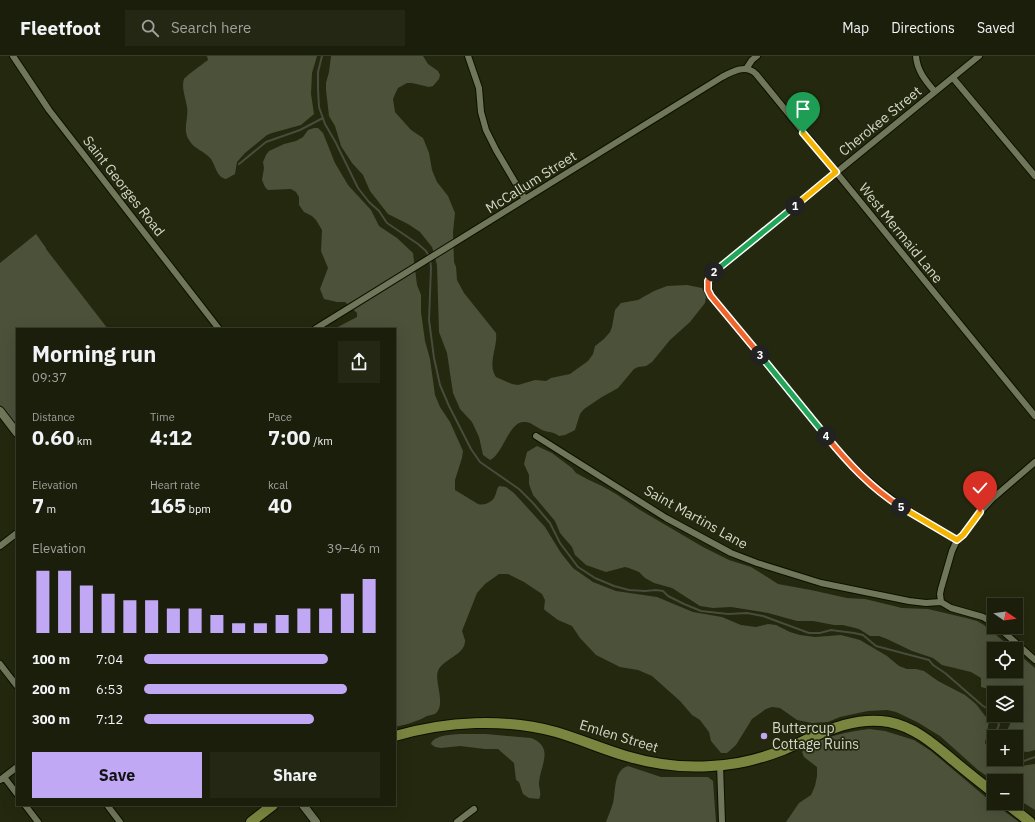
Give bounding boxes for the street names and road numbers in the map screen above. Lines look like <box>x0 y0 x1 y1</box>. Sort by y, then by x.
street label: Cherokee Street <box>835 82 925 160</box>
street label: Saint Georges Road <box>79 132 169 240</box>
street label: McCallum Street <box>482 147 580 217</box>
street label: West Mermaid Lane <box>855 179 947 287</box>
street label: Saint Martins Lane <box>641 481 751 553</box>
street label: Emlen Street <box>577 715 661 757</box>

